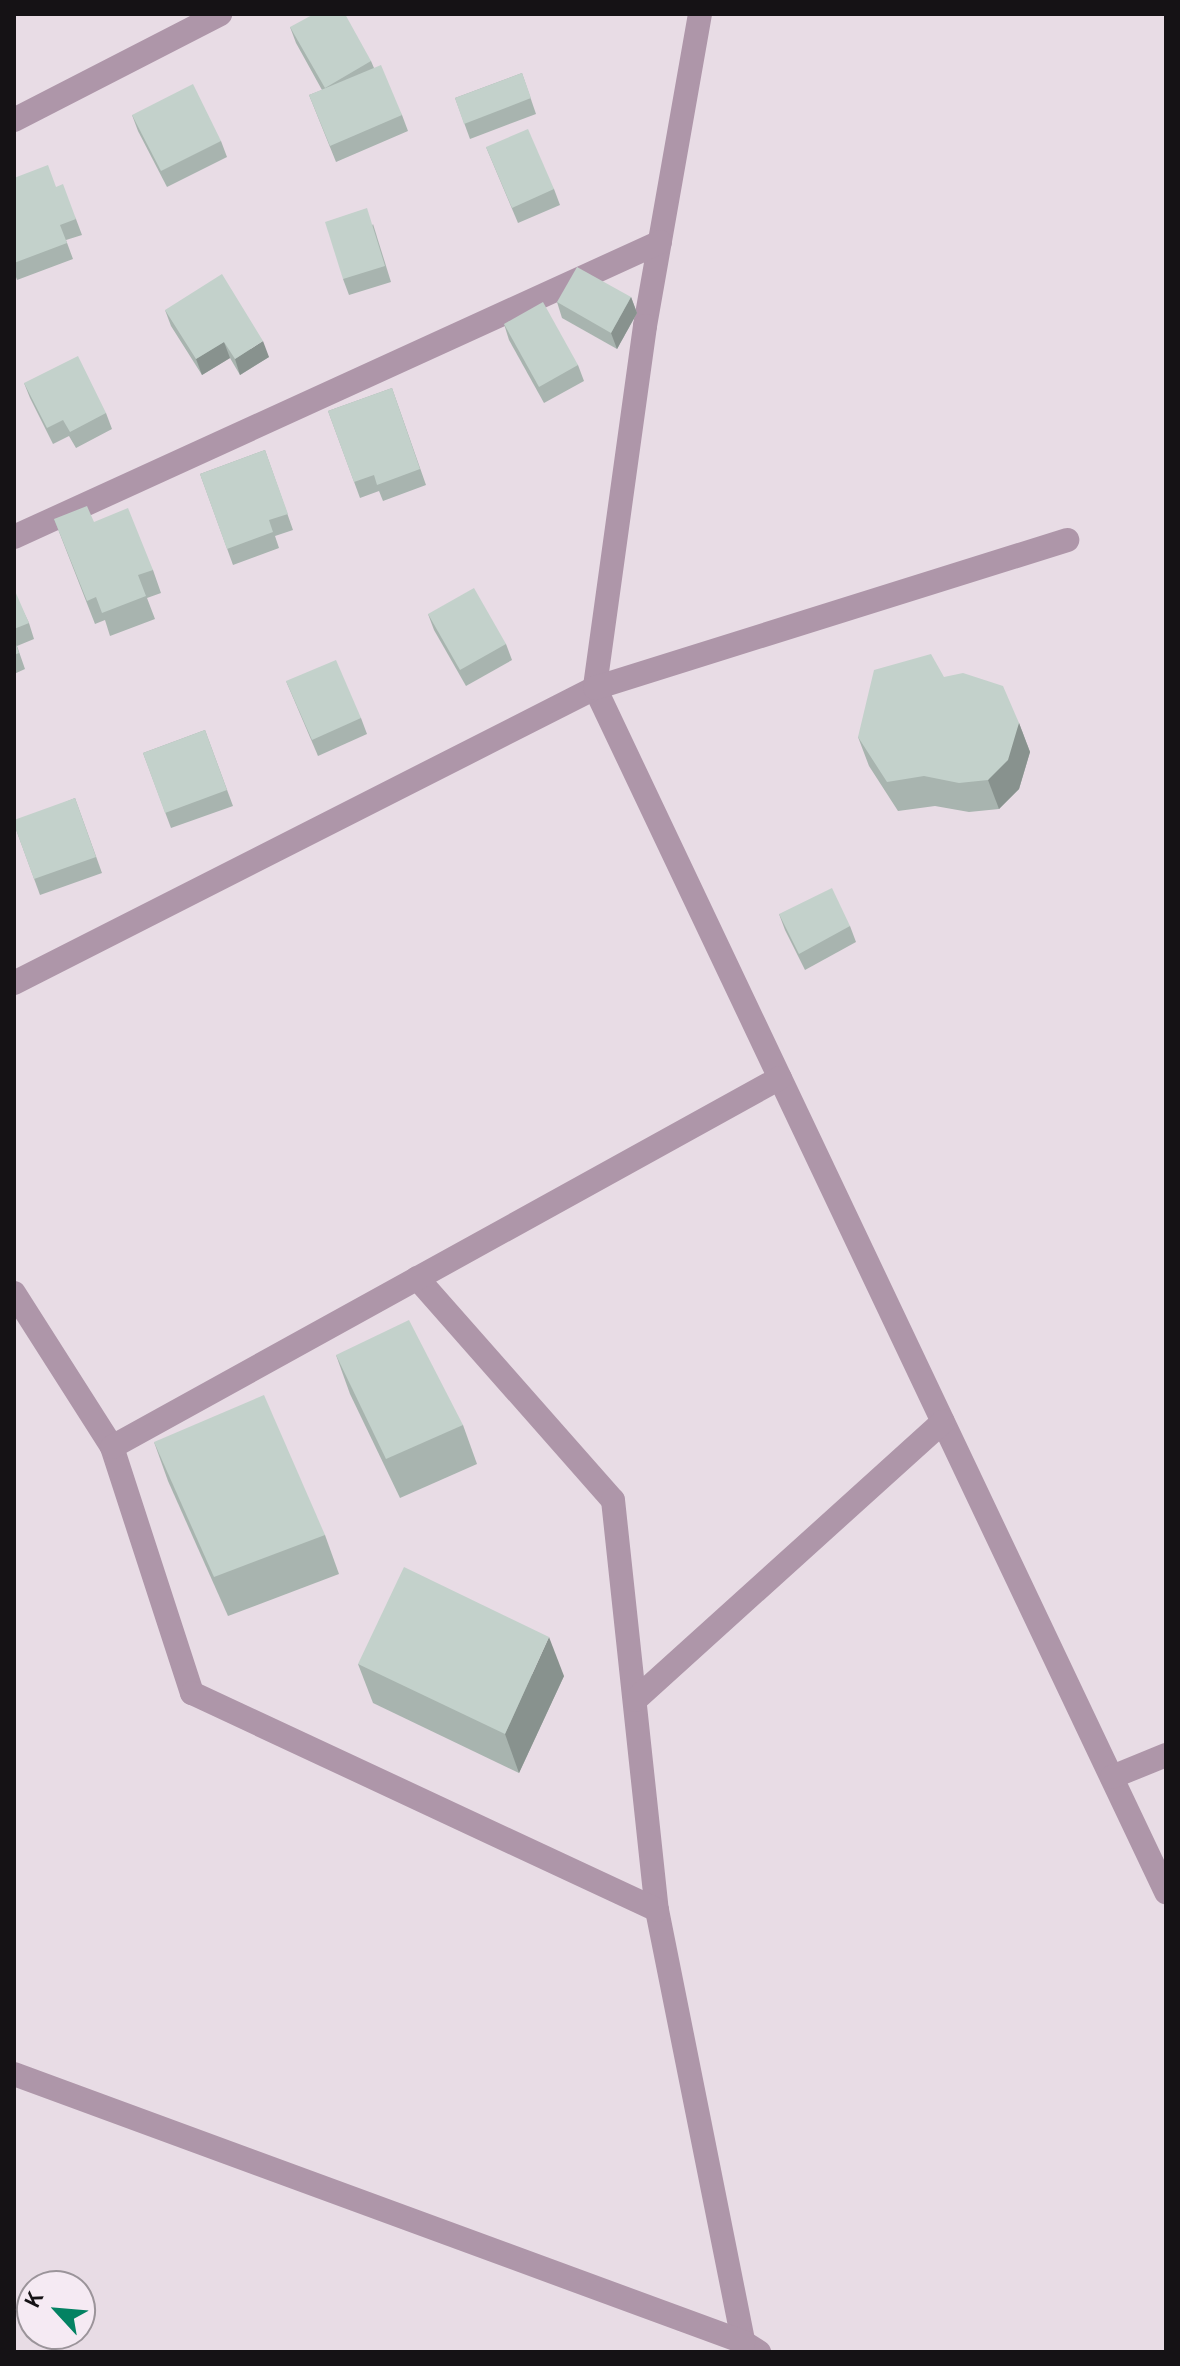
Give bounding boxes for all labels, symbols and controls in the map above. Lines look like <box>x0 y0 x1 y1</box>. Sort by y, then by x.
north arrow <box>16 2270 96 2350</box>
text: K <box>20 2287 51 2313</box>

